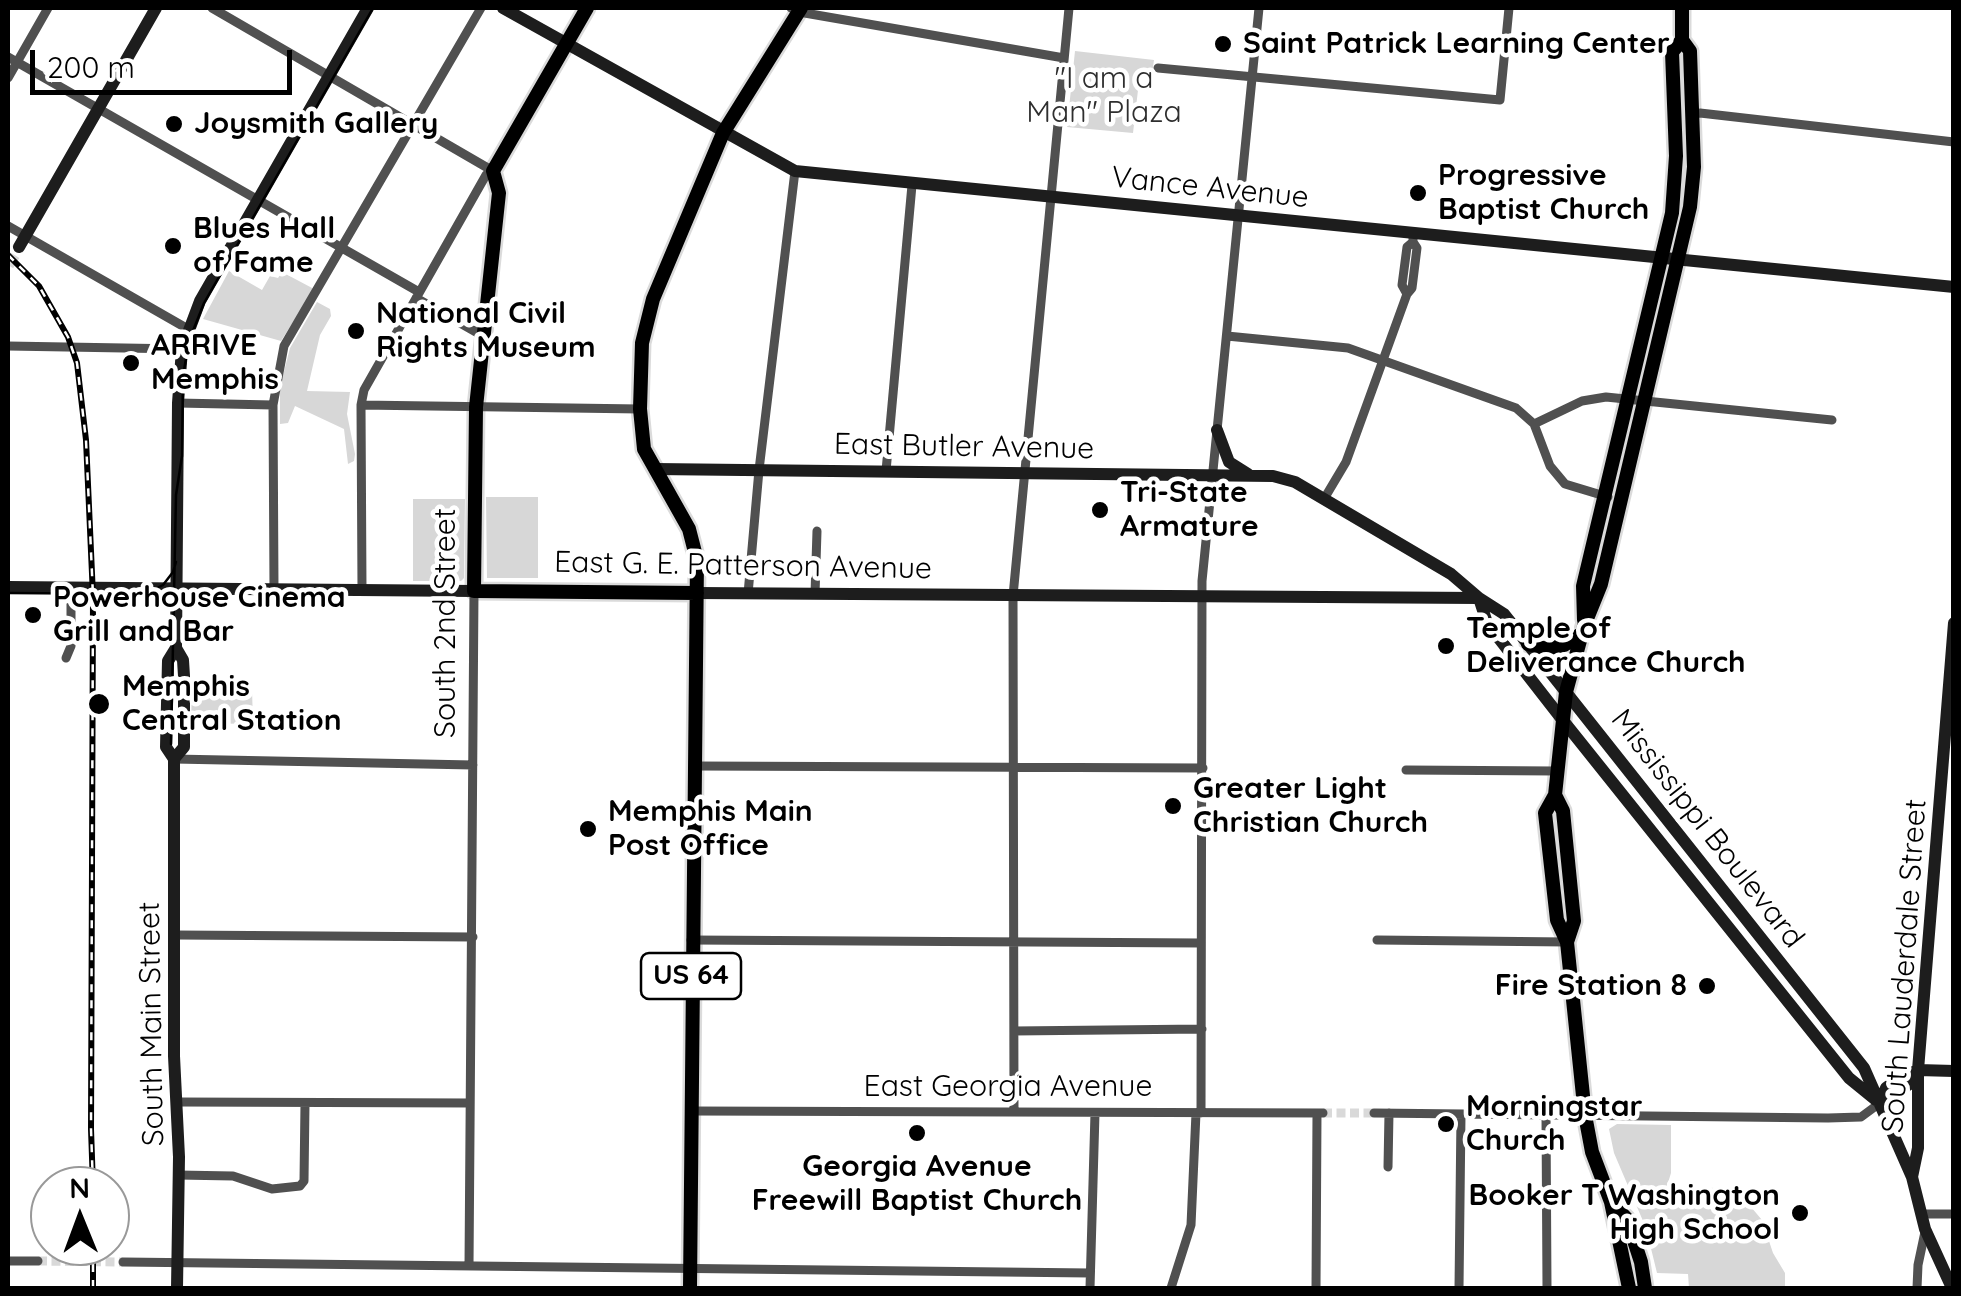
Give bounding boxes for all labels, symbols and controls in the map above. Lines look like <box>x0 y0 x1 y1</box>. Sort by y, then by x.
place label: Saint Patrick Learning Center <box>1243 26 1670 62</box>
scale bar <box>35 30 298 92</box>
marker: Saint Patrick Learning Center <box>1212 33 1234 55</box>
text: 200 m <box>47 48 135 86</box>
park label: "I am a Man" Plaza <box>1026 61 1182 132</box>
place label: Joysmith Gallery <box>194 106 438 142</box>
marker: Joysmith Gallery <box>163 113 185 135</box>
place label: Progressive Baptist Church <box>1438 158 1649 228</box>
street label: Vance Avenue <box>1109 160 1311 216</box>
marker: Progressive Baptist Church <box>1407 182 1429 204</box>
place label: Blues Hall of Fame <box>193 211 335 282</box>
marker: Blues Hall of Fame <box>162 235 184 257</box>
place label: National Civil Rights Museum <box>376 296 596 366</box>
marker: National Civil Rights Museum <box>345 320 367 342</box>
place label: ARRIVE Memphis <box>151 328 279 398</box>
marker: ARRIVE Memphis <box>120 352 142 374</box>
street label: East Butler Avenue <box>834 427 1094 467</box>
place label: Tri-State Armature <box>1120 475 1259 546</box>
marker: Tri-State Armature <box>1089 499 1111 521</box>
street label: South 2nd Street <box>428 508 464 738</box>
street label: East G. E. Patterson Avenue <box>554 545 932 587</box>
place label: Powerhouse Cinema Grill and Bar <box>53 580 346 650</box>
marker: Powerhouse Cinema Grill and Bar <box>22 604 44 626</box>
place label: Temple of Deliverance Church <box>1466 611 1746 682</box>
marker: Temple of Deliverance Church <box>1435 635 1457 657</box>
place label: Memphis Central Station <box>122 669 342 740</box>
marker: Memphis Central Station <box>86 691 112 717</box>
street label: Mississippi Boulevard <box>1603 703 1811 955</box>
place label: Greater Light Christian Church <box>1193 771 1428 842</box>
place label: Memphis Main Post Office <box>608 794 813 864</box>
marker: Greater Light Christian Church <box>1162 795 1184 817</box>
street label: South Lauderdale Street <box>1875 798 1935 1134</box>
marker: Memphis Main Post Office <box>577 818 599 840</box>
street label: South Main Street <box>132 902 172 1146</box>
road number: US 64 <box>641 953 741 999</box>
place label: Fire Station 8 <box>1495 968 1687 1004</box>
marker: Fire Station 8 <box>1696 975 1718 997</box>
street label: East Georgia Avenue <box>864 1069 1152 1105</box>
place label: Morningstar Church <box>1466 1089 1643 1160</box>
marker: Morningstar Church <box>1435 1113 1457 1135</box>
marker: Georgia Avenue Freewill Baptist Church <box>906 1122 928 1144</box>
place label: Georgia Avenue Freewill Baptist Church <box>752 1149 1082 1220</box>
north arrow <box>30 1166 130 1266</box>
text: N <box>69 1170 90 1205</box>
place label: Booker T Washington High School <box>1469 1178 1780 1248</box>
marker: Booker T Washington High School <box>1789 1202 1811 1224</box>

